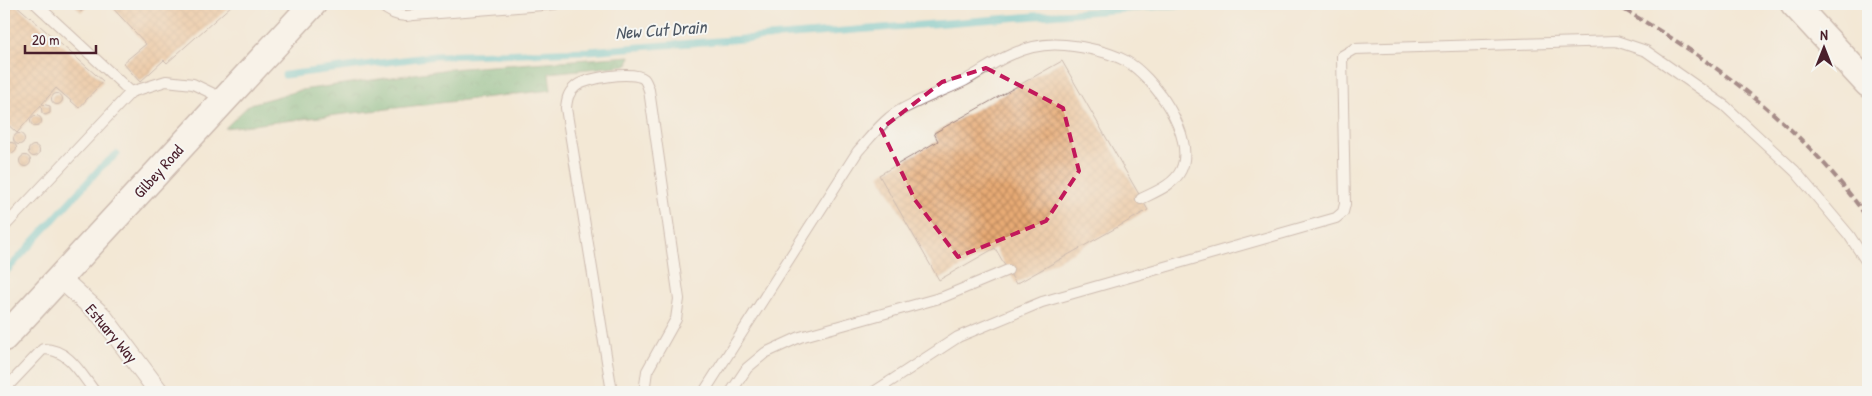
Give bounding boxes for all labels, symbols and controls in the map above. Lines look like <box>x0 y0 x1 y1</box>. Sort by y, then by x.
water label: New Cut Drain <box>615 14 709 45</box>
scale bar <box>25 22 96 54</box>
north arrow <box>1800 22 1850 72</box>
text: N <box>1820 25 1828 44</box>
text: 20 m <box>32 29 59 50</box>
street label: Gilbey Road <box>128 139 188 203</box>
street label: Estuary Way <box>81 299 143 367</box>

